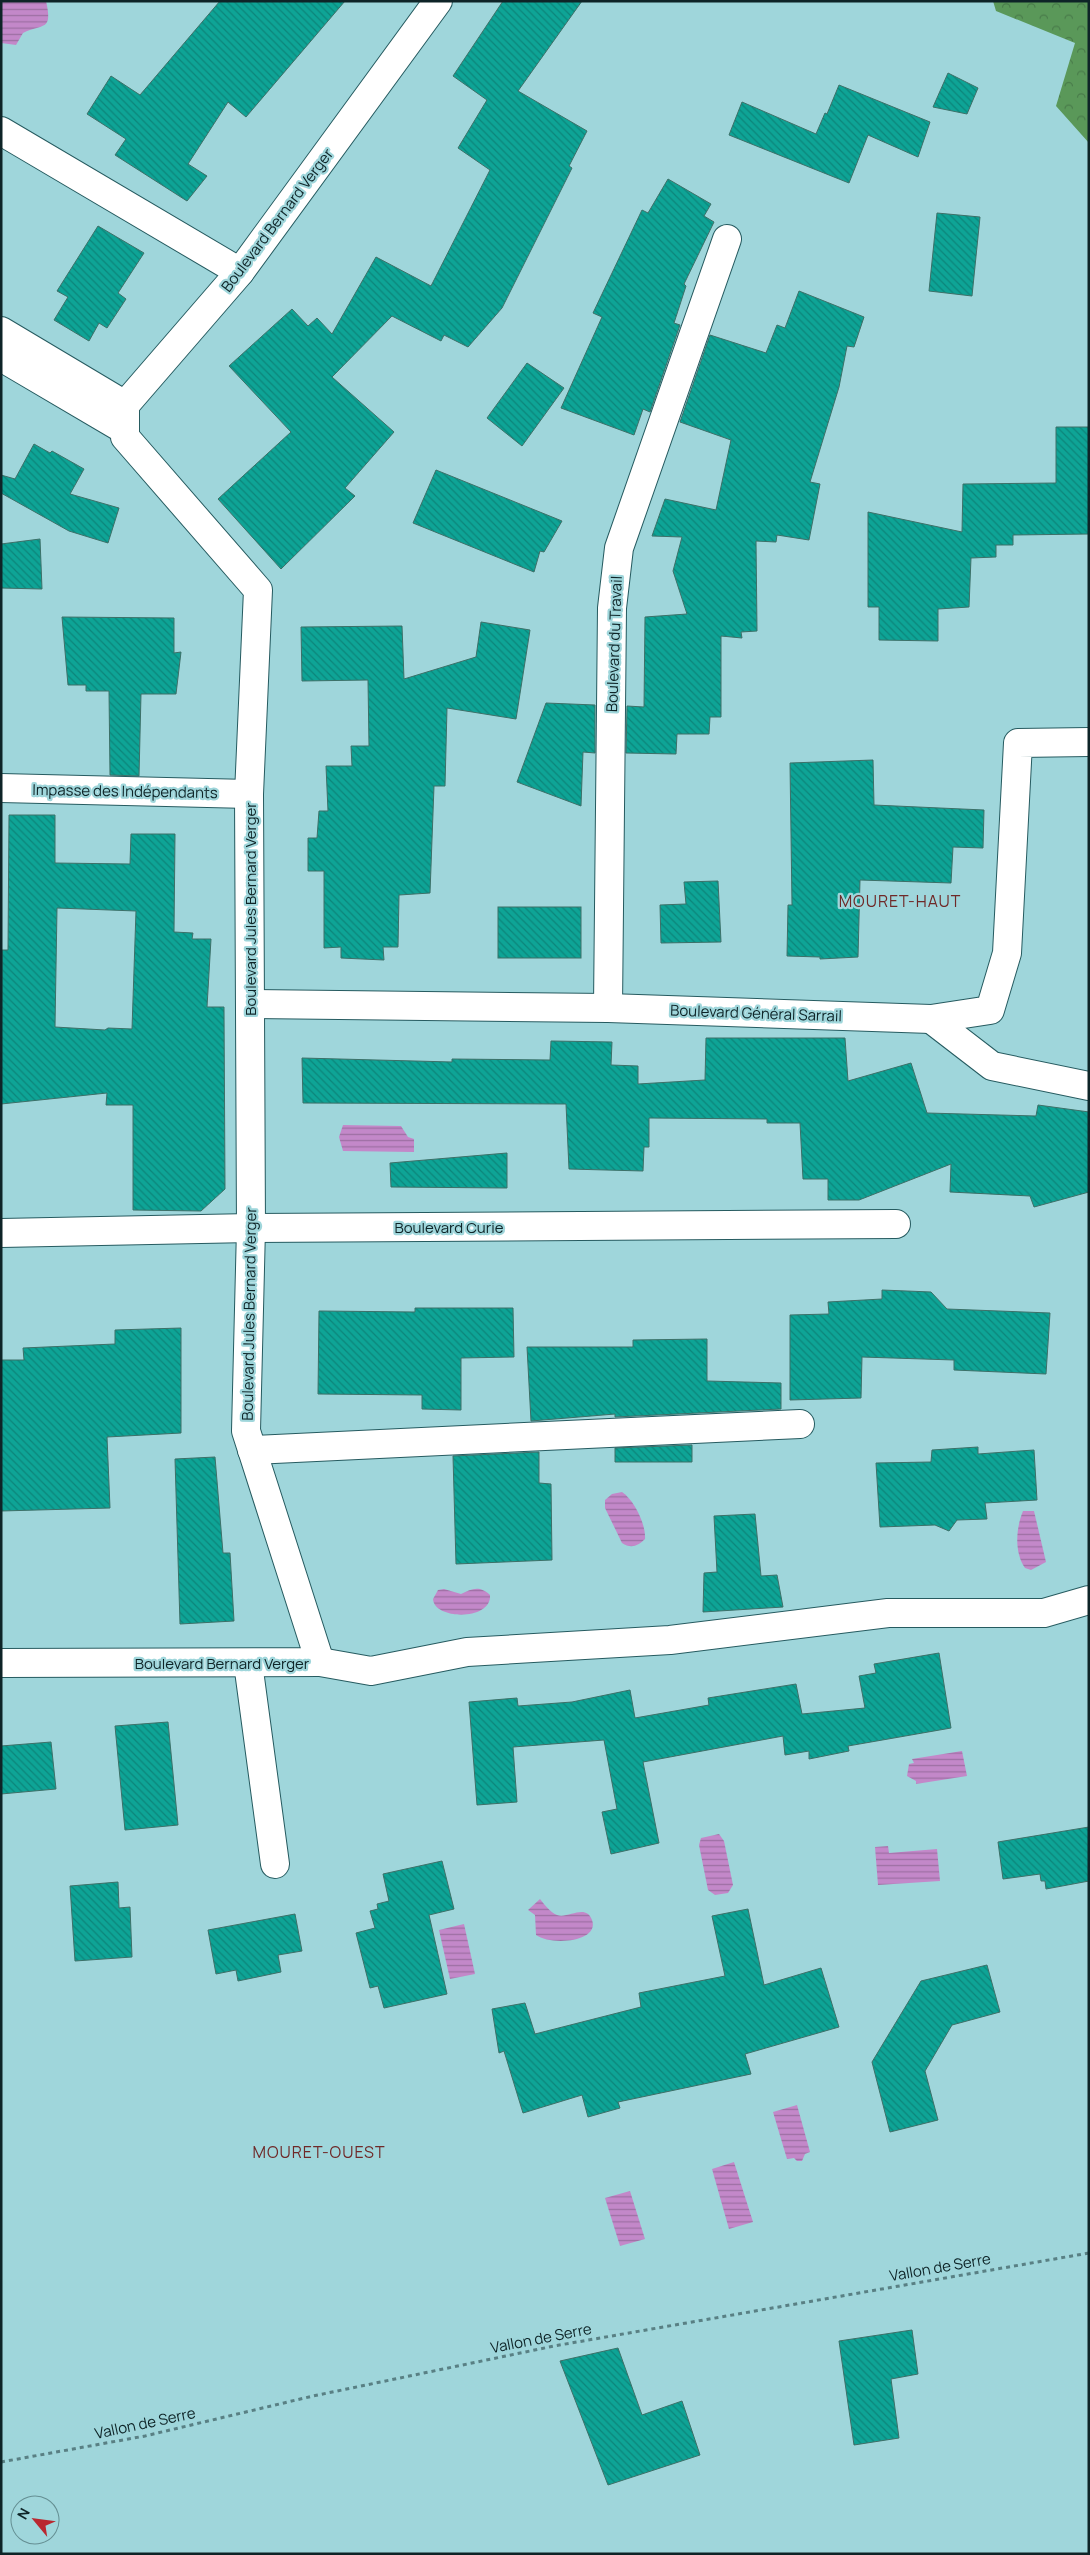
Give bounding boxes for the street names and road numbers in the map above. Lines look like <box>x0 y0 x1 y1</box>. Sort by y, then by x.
street label: Boulevard Bernard Verger <box>216 144 338 296</box>
street label: Boulevard du Travail <box>601 576 627 712</box>
street label: Impasse des Indépendants <box>32 779 218 803</box>
street label: Boulevard Jules Bernard Verger <box>240 802 261 1016</box>
street label: Boulevard Général Sarrail <box>670 1000 842 1026</box>
street label: Boulevard Jules Bernard Verger <box>237 1207 261 1421</box>
street label: Boulevard Curie <box>395 1217 504 1238</box>
street label: Boulevard Bernard Verger <box>135 1653 310 1674</box>
street label: Vallon de Serre <box>888 2248 993 2286</box>
street label: Vallon de Serre <box>489 2318 594 2358</box>
street label: Vallon de Serre <box>93 2402 198 2444</box>

